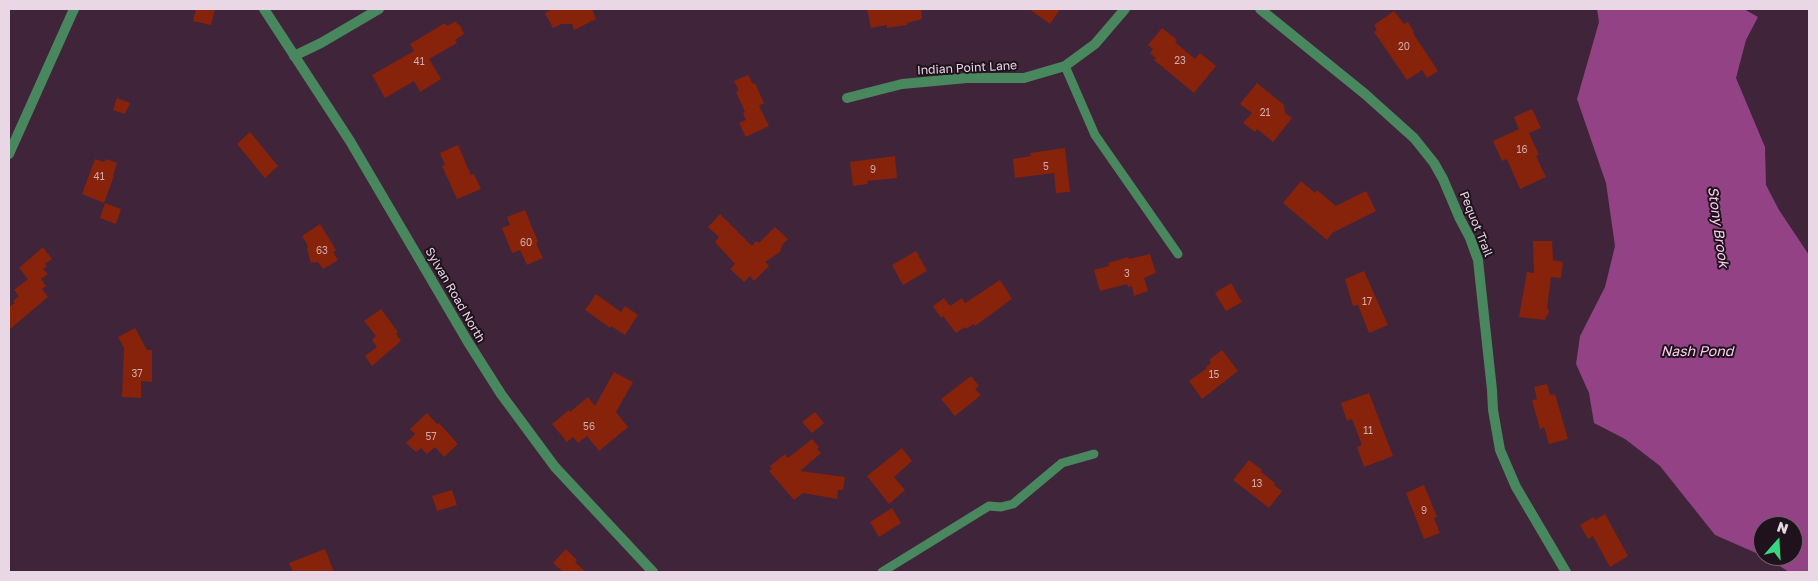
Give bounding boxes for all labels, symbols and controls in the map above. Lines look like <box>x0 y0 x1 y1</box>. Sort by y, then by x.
house number: 20 <box>1398 41 1410 53</box>
house number: 23 <box>1174 55 1186 67</box>
house number: 41 <box>414 56 424 68</box>
street label: Indian Point Lane <box>917 58 1017 78</box>
house number: 21 <box>1260 107 1270 119</box>
house number: 16 <box>1517 144 1527 156</box>
house number: 5 <box>1043 161 1049 173</box>
house number: 9 <box>870 164 876 176</box>
house number: 41 <box>94 171 104 183</box>
water label: Stony Brook <box>1704 185 1732 269</box>
street label: Pequot Trail <box>1456 189 1496 259</box>
house number: 60 <box>520 237 532 249</box>
house number: 63 <box>316 245 328 257</box>
street label: Sylvan Road North <box>422 245 488 345</box>
house number: 3 <box>1124 268 1130 280</box>
house number: 17 <box>1362 296 1372 308</box>
water label: Nash Pond <box>1661 344 1733 360</box>
house number: 37 <box>131 368 143 380</box>
house number: 15 <box>1209 369 1219 381</box>
house number: 56 <box>583 421 595 433</box>
house number: 11 <box>1363 425 1373 437</box>
house number: 57 <box>425 431 437 443</box>
house number: 13 <box>1252 478 1262 490</box>
house number: 9 <box>1421 505 1427 517</box>
north arrow <box>1753 516 1803 566</box>
text: N <box>1775 518 1791 537</box>

